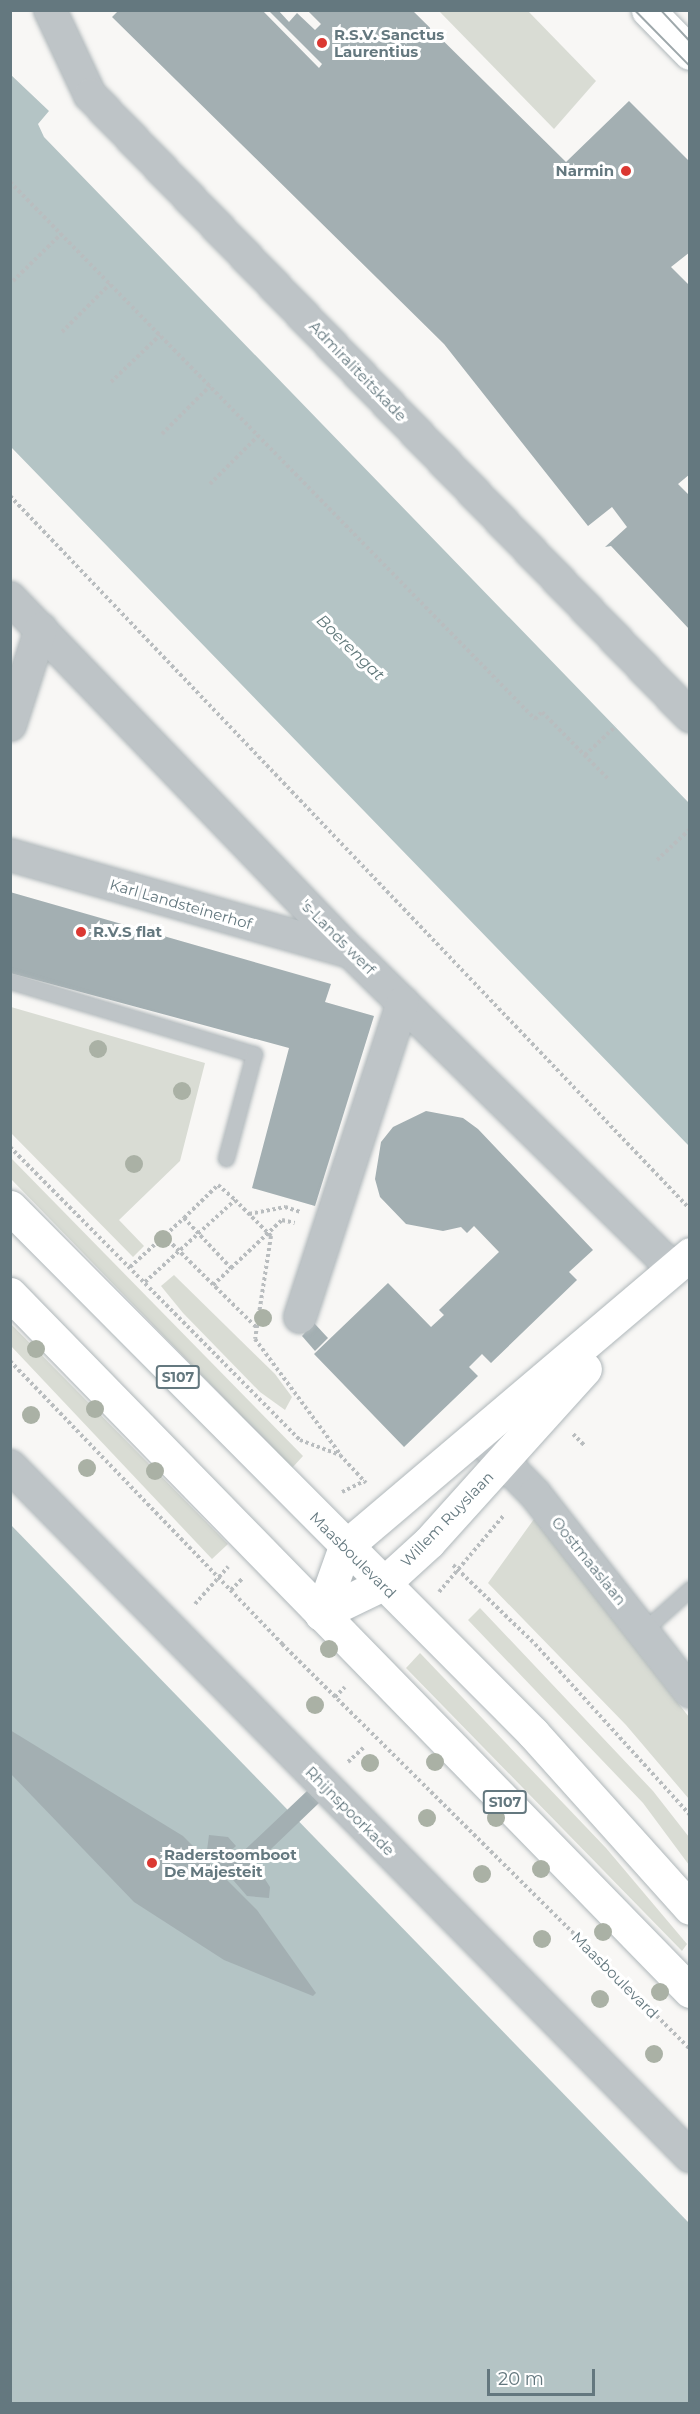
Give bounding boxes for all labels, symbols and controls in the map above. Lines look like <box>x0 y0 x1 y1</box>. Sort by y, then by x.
place label: R.S.V. Sanctus Laurentius <box>334 25 444 60</box>
marker: R.S.V. Sanctus Laurentius <box>315 36 329 50</box>
place label: Narmin <box>556 162 614 180</box>
marker: Narmin <box>619 164 633 178</box>
street label: Admiraliteitskade <box>306 317 410 425</box>
water label: Boerengat <box>312 611 388 685</box>
street label: Karl Landsteinerhof <box>108 875 254 933</box>
street label: 's-Lands werf <box>297 896 379 978</box>
place label: R.V.S flat <box>93 923 162 941</box>
marker: R.V.S flat <box>74 925 88 939</box>
road number: S107 <box>156 1366 201 1388</box>
street label: Willem Ruyslaan <box>397 1468 497 1570</box>
street label: Maasboulevard <box>306 1508 400 1602</box>
street label: Oostmaaslaan <box>548 1513 630 1609</box>
street label: Rhijnspoorkade <box>302 1763 398 1859</box>
road number: S107 <box>482 1791 528 1813</box>
place label: Raderstoomboot De Majesteit <box>164 1845 297 1880</box>
marker: Raderstoomboot De Majesteit <box>145 1856 159 1870</box>
street label: Maasboulevard <box>568 1928 662 2022</box>
scale bar <box>490 2357 598 2395</box>
text: 20 m <box>498 2368 544 2390</box>

